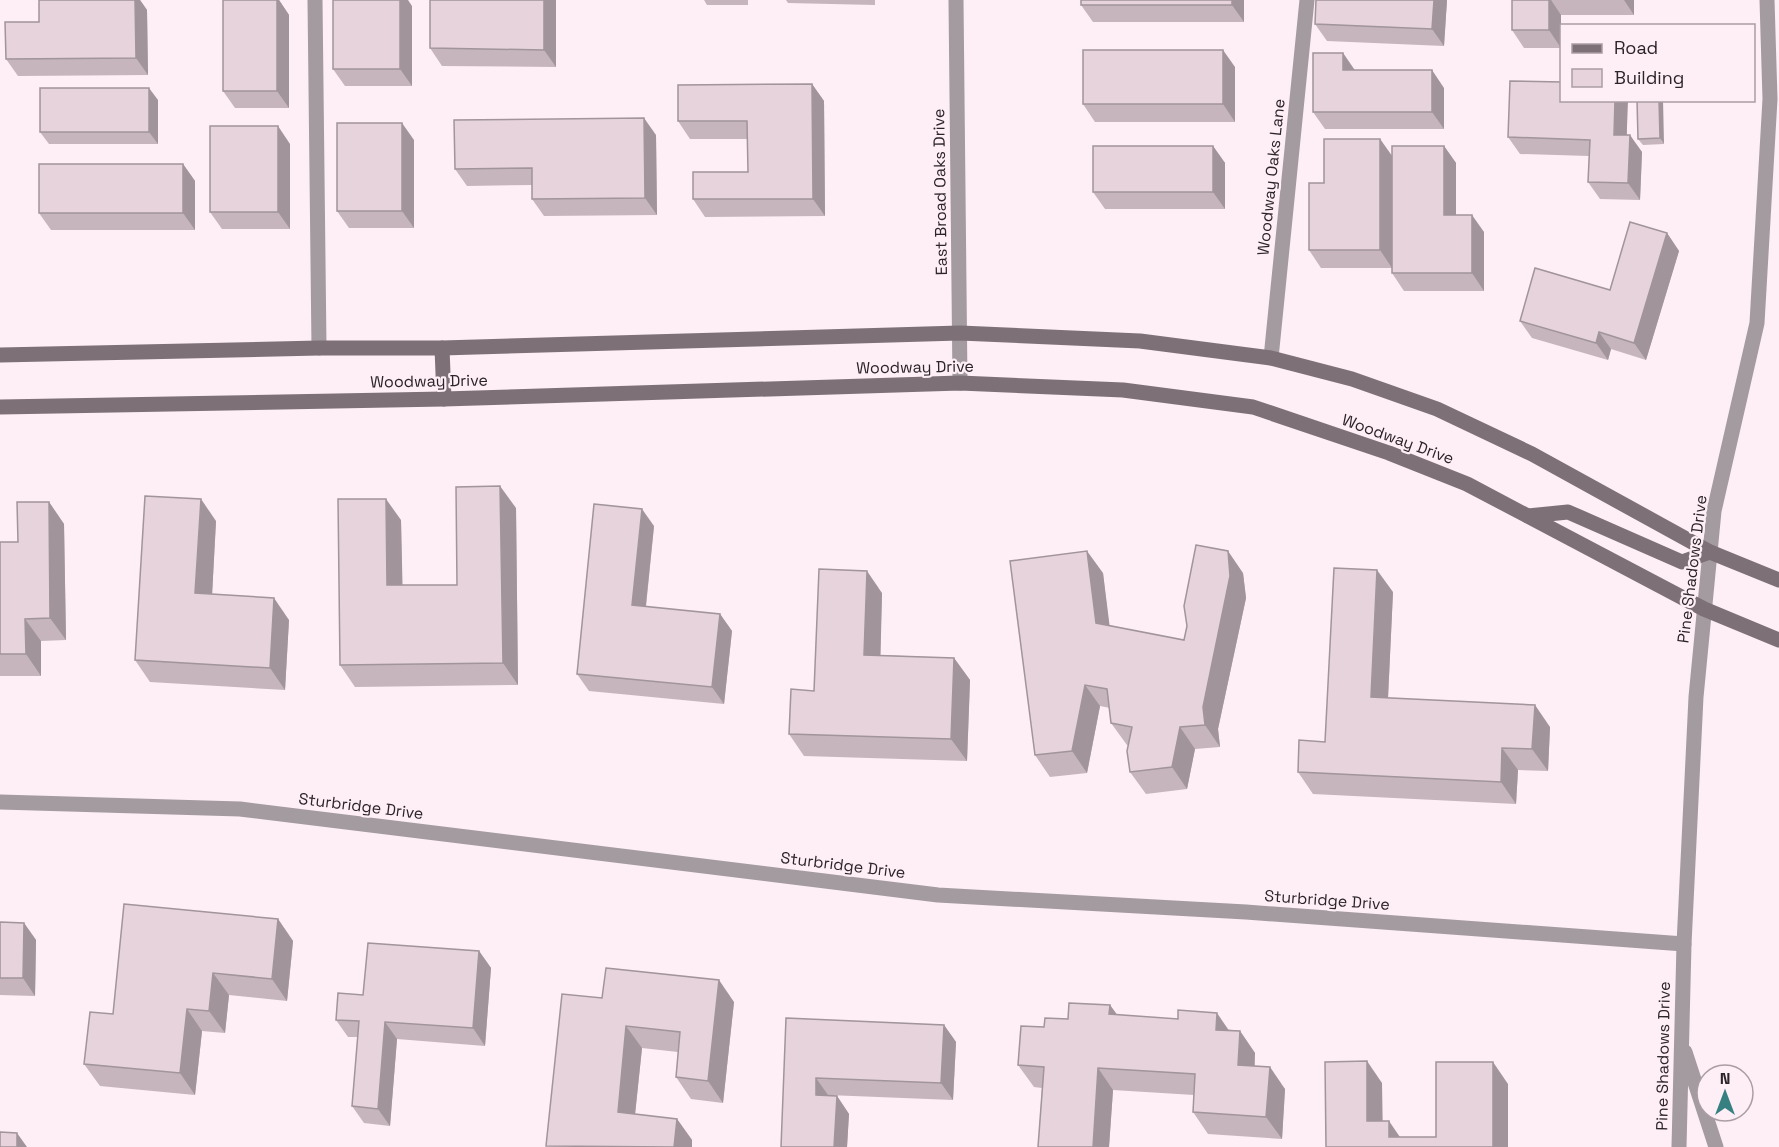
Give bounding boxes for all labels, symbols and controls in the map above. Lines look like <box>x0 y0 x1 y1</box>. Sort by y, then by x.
legend <box>1560 24 1755 102</box>
text: Road <box>1614 36 1658 59</box>
text: Building <box>1614 66 1684 89</box>
street label: Woodway Oaks Lane <box>1252 98 1290 256</box>
street label: East Broad Oaks Drive <box>928 108 952 276</box>
street label: Woodway Drive <box>856 355 974 379</box>
street label: Woodway Drive <box>370 369 488 393</box>
street label: Woodway Drive <box>1339 409 1457 469</box>
street label: Pine Shadows Drive <box>1672 494 1712 644</box>
street label: Sturbridge Drive <box>297 788 425 824</box>
street label: Sturbridge Drive <box>779 847 907 883</box>
street label: Sturbridge Drive <box>1264 885 1390 915</box>
street label: Pine Shadows Drive <box>1651 981 1675 1131</box>
north arrow <box>1695 1063 1755 1123</box>
text: N <box>1720 1068 1730 1089</box>

